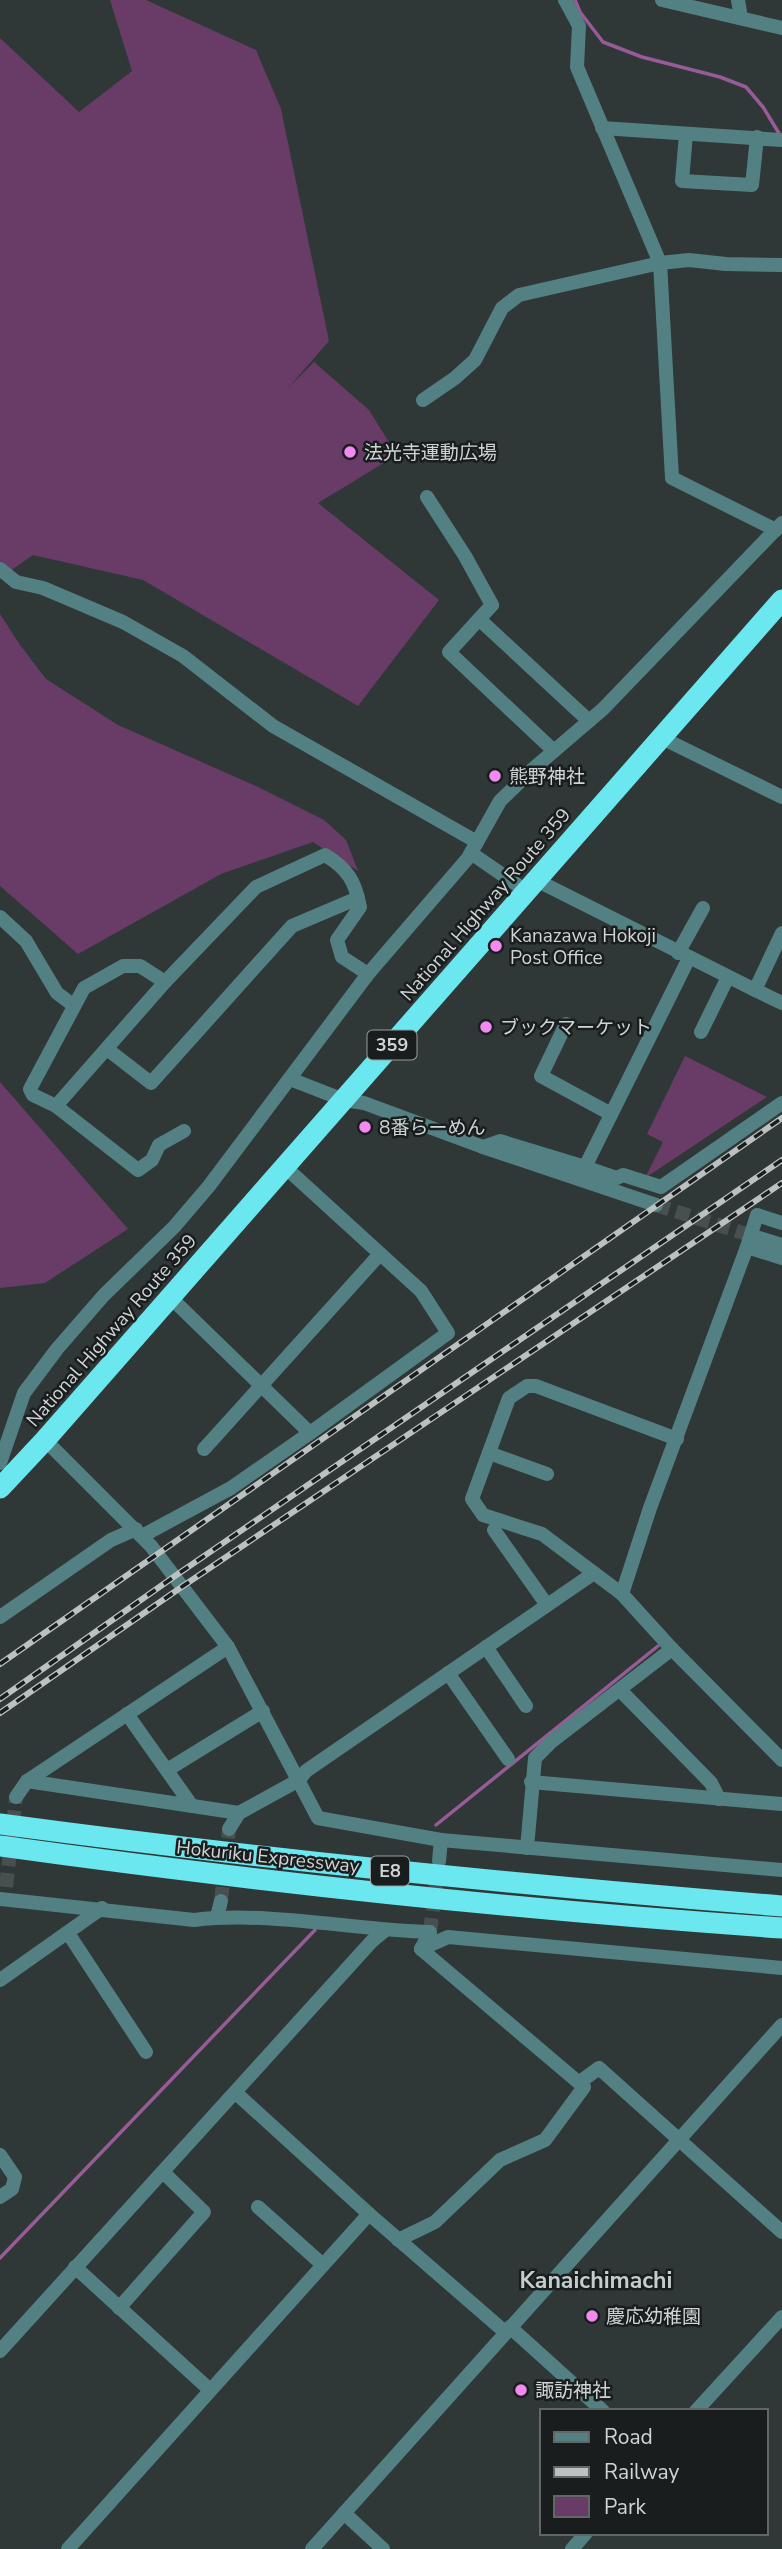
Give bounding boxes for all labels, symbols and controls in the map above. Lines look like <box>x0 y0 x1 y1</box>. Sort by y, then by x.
place label: 法光寺運動広場 <box>364 440 497 466</box>
marker: 法光寺運動広場 <box>342 444 358 460</box>
place label: 熊野神社 <box>509 764 585 790</box>
marker: 熊野神社 <box>487 768 503 784</box>
street label: National Highway Route 359 <box>395 803 577 1007</box>
place label: Kanazawa Hokoji Post Office <box>510 923 656 971</box>
marker: Kanazawa Hokoji Post Office <box>488 938 504 954</box>
place label: ブックマーケット <box>500 1015 652 1041</box>
marker: ブックマーケット <box>478 1019 494 1035</box>
road number: 359 <box>368 1030 416 1060</box>
place label: 8番らーめん <box>379 1115 485 1141</box>
marker: 8番らーめん <box>357 1119 373 1135</box>
street label: National Highway Route 359 <box>21 1229 203 1433</box>
street label: Hokuriku Expressway <box>175 1834 361 1880</box>
road number: E8 <box>371 1856 409 1885</box>
district label: Kanaichimachi <box>520 2265 672 2296</box>
place label: 慶応幼稚園 <box>606 2304 701 2330</box>
marker: 慶応幼稚園 <box>584 2308 600 2324</box>
place label: 諏訪神社 <box>535 2378 611 2404</box>
marker: 諏訪神社 <box>513 2382 529 2398</box>
legend <box>540 2409 768 2535</box>
text: Road <box>604 2423 653 2451</box>
text: Railway <box>604 2458 679 2486</box>
text: Park <box>604 2493 646 2521</box>

